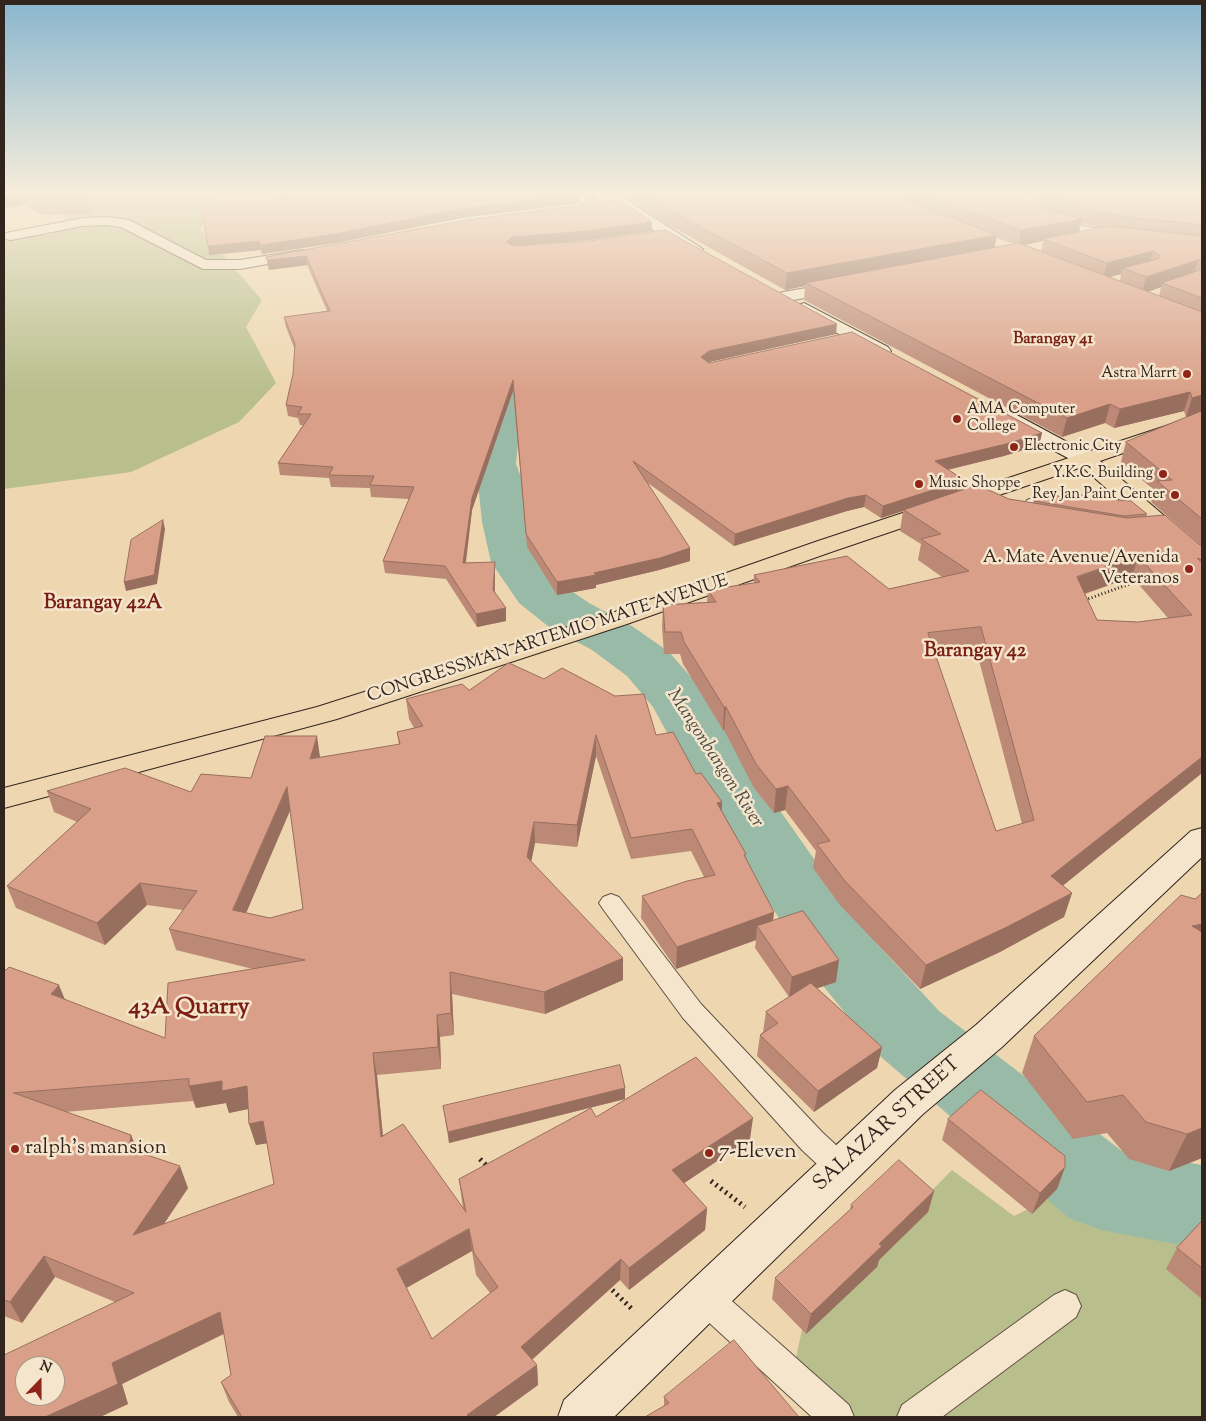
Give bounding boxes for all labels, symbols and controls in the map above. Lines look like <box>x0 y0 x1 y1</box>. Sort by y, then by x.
district label: Barangay 41 <box>1013 330 1093 350</box>
place label: Astra Marrt <box>1101 365 1177 383</box>
marker: Astra Marrt <box>1181 368 1193 380</box>
place label: AMA Computer College <box>967 401 1075 436</box>
marker: AMA Computer College <box>951 413 963 425</box>
place label: Electronic City <box>1024 438 1121 456</box>
marker: Electronic City <box>1008 441 1020 453</box>
place label: Y.K.C. Building <box>1053 465 1153 483</box>
marker: Y.K.C. Building <box>1157 468 1169 480</box>
place label: Music Shoppe <box>929 475 1020 493</box>
marker: Music Shoppe <box>913 478 925 490</box>
place label: Rey Jan Paint Center <box>1032 486 1165 504</box>
marker: Rey Jan Paint Center <box>1169 489 1181 501</box>
place label: A. Mate Avenue/Avenida Veteranos <box>983 548 1179 590</box>
marker: A. Mate Avenue/Avenida Veteranos <box>1183 563 1195 575</box>
street label: CONGRESSMAN ARTEMIO MATE AVENUE <box>365 571 731 709</box>
district label: Barangay 42A <box>44 593 162 617</box>
district label: Barangay 42 <box>924 641 1026 665</box>
water label: Mangonbangon River <box>661 685 767 833</box>
district label: 43A Quarry <box>128 995 250 1023</box>
street label: SALAZAR STREET <box>809 1052 967 1198</box>
place label: ralph's mansion <box>25 1136 167 1162</box>
place label: 7-Eleven <box>719 1140 797 1166</box>
marker: ralph's mansion <box>9 1143 21 1155</box>
marker: 7-Eleven <box>703 1147 715 1159</box>
north arrow <box>15 1356 65 1406</box>
text: N <box>36 1357 54 1379</box>

